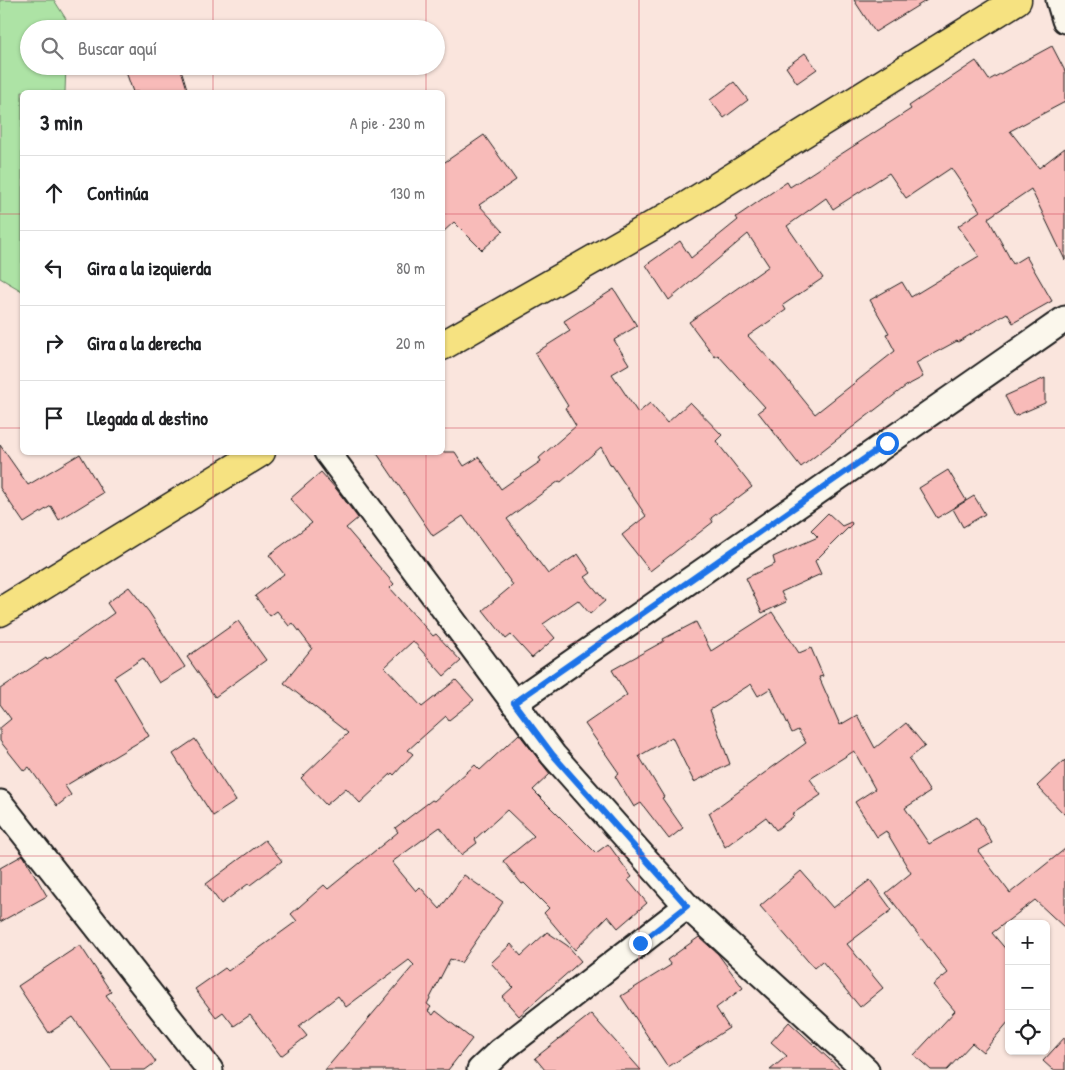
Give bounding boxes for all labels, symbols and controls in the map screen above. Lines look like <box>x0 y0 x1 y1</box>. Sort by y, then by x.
search box <box>20 20 445 75</box>
icon: search <box>38 34 66 62</box>
text: Buscar aquí <box>78 35 157 61</box>
text: 3 min <box>40 108 83 137</box>
text: A pie · 230 m <box>350 112 425 134</box>
icon: ahead <box>40 179 68 207</box>
text: Continúa <box>87 180 148 206</box>
text: 130 m <box>390 182 425 204</box>
icon: left <box>40 254 68 282</box>
text: Gira a la izquierda <box>87 255 211 281</box>
text: 80 m <box>396 257 425 279</box>
icon: right <box>40 329 68 357</box>
text: Gira a la derecha <box>87 330 201 356</box>
text: 20 m <box>396 332 425 354</box>
icon: arrive <box>40 404 68 432</box>
text: Llegada al destino <box>87 405 208 431</box>
route start <box>876 432 899 455</box>
map controls <box>1005 920 1050 1055</box>
button: + <box>1005 920 1050 965</box>
route end <box>629 932 652 955</box>
button: − <box>1005 965 1050 1010</box>
button: locate <box>1005 1010 1050 1055</box>

